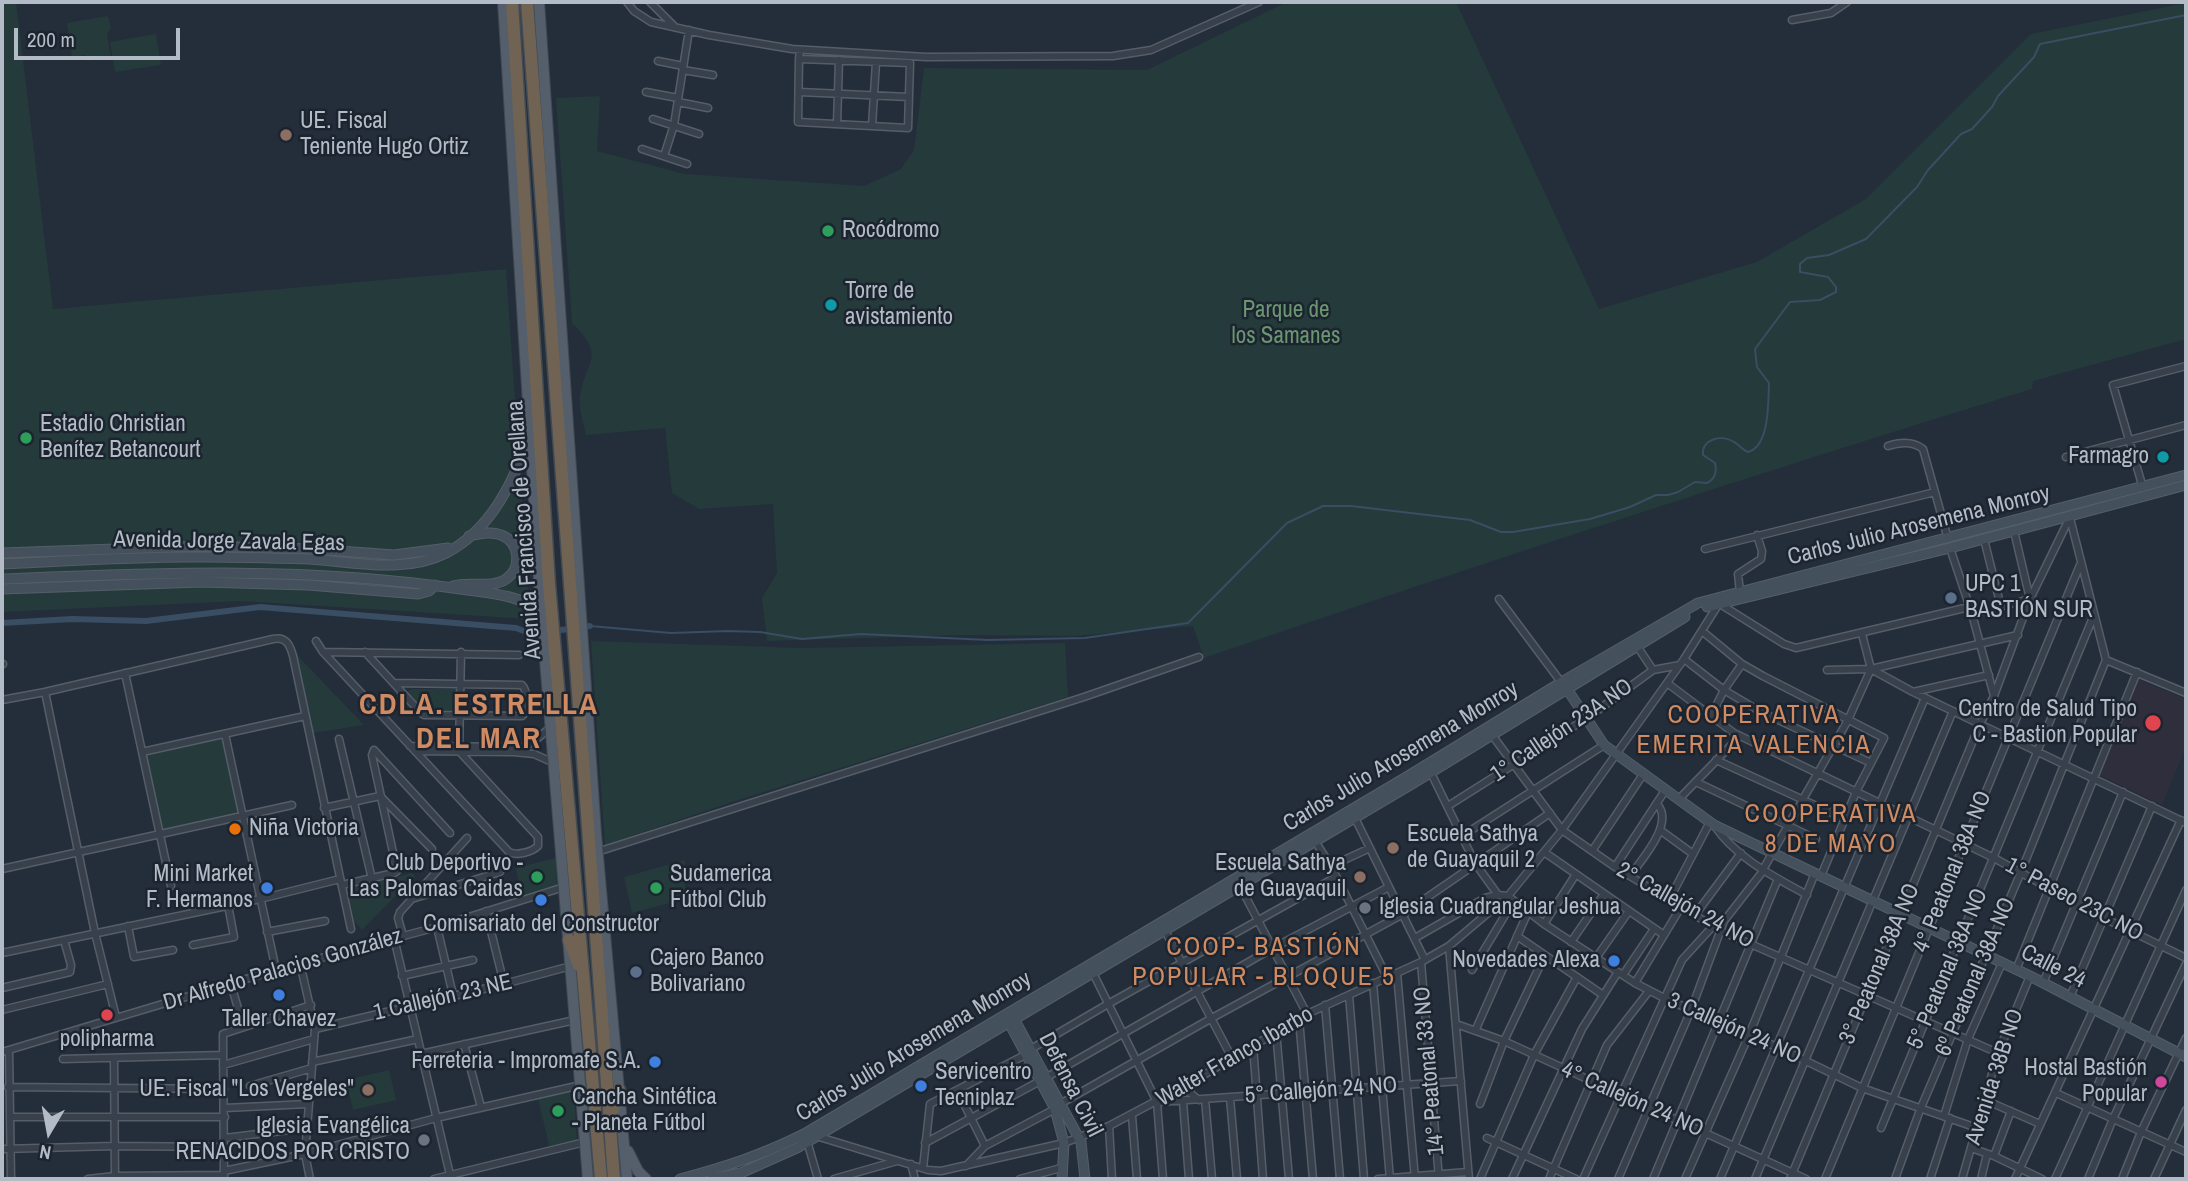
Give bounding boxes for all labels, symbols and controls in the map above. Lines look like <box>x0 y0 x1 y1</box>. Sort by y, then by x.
scale bar <box>18 14 184 58</box>
text: 200 m <box>27 25 75 54</box>
place label: UE. Fiscal Teniente Hugo Ortiz <box>300 108 469 162</box>
marker: UE. Fiscal Teniente Hugo Ortiz <box>278 127 294 143</box>
place label: Rocódromo <box>842 217 939 245</box>
marker: Rocódromo <box>820 223 836 239</box>
place label: Torre de avistamiento <box>845 278 953 332</box>
marker: Torre de avistamiento <box>823 297 839 313</box>
park label: Parque de los Samanes <box>1231 297 1341 351</box>
street label: Avenida Francisco de Orellana <box>502 400 548 660</box>
place label: Estadio Christian Benítez Betancourt <box>40 411 200 465</box>
marker: Estadio Christian Benítez Betancourt <box>18 430 34 446</box>
place label: Farmagro <box>2068 443 2149 471</box>
marker: Farmagro <box>2155 449 2171 465</box>
street label: Carlos Julio Arosemena Monroy <box>1785 480 2053 572</box>
street label: Avenida Jorge Zavala Egas <box>113 526 345 558</box>
place label: UPC 1 BASTIÓN SUR <box>1965 571 2093 625</box>
marker: UPC 1 BASTIÓN SUR <box>1943 590 1959 606</box>
street label: 1° Callejón 23A NO <box>1486 673 1638 789</box>
street label: Carlos Julio Arosemena Monroy <box>1278 676 1524 838</box>
district label: CDLA. ESTRELLA DEL MAR <box>361 688 597 758</box>
place label: Centro de Salud Tipo C - Bastion Popular <box>1958 696 2137 750</box>
district label: COOPERATIVA EMERITA VALENCIA <box>1638 700 1870 762</box>
marker: Centro de Salud Tipo C - Bastion Popular <box>2143 713 2163 733</box>
street label: 4° Peatonal 38A NO <box>1908 787 1998 957</box>
district label: COOPERATIVA 8 DE MAYO <box>1746 799 1916 860</box>
place label: Niña Victoria <box>249 815 359 843</box>
marker: Niña Victoria <box>227 821 243 837</box>
place label: Escuela Sathya de Guayaquil 2 <box>1407 821 1538 875</box>
marker: Escuela Sathya de Guayaquil 2 <box>1385 840 1401 856</box>
place label: Club Deportivo - Las Palomas Caidas <box>349 850 523 904</box>
place label: Escuela Sathya de Guayaquil <box>1215 850 1346 904</box>
street label: 1° Paseo 23C NO <box>2001 852 2147 948</box>
street label: 2° Callejón 24 NO <box>1611 857 1759 955</box>
place label: Mini Market F. Hermanos <box>146 861 253 915</box>
place label: Sudamerica Fútbol Club <box>670 861 772 915</box>
marker: Club Deportivo - Las Palomas Caidas <box>529 869 545 885</box>
marker: Escuela Sathya de Guayaquil <box>1352 869 1368 885</box>
marker: Mini Market F. Hermanos <box>259 880 275 896</box>
marker: Sudamerica Fútbol Club <box>648 880 664 896</box>
street label: 3° Peatonal 38A NO <box>1834 880 1926 1048</box>
street label: 5° Peatonal 38A NO <box>1902 885 1994 1053</box>
marker: Comisariato del Constructor <box>533 892 549 908</box>
place label: Iglesia Cuadrangular Jeshua <box>1379 894 1620 922</box>
street label: 6º Peatonal 38A NO <box>1930 894 2022 1060</box>
marker: Iglesia Cuadrangular Jeshua <box>1357 900 1373 916</box>
place label: Comisariato del Constructor <box>423 911 659 939</box>
street label: Dr Alfredo Palacios González <box>160 923 406 1017</box>
district label: COOP- BASTIÓN POPULAR - BLOQUE 5 <box>1135 932 1393 993</box>
street label: Calle 24 <box>2016 939 2090 995</box>
place label: Cajero Banco Bolivariano <box>650 945 764 999</box>
place label: Novedades Alexa <box>1452 947 1600 975</box>
marker: Novedades Alexa <box>1606 953 1622 969</box>
marker: Cajero Banco Bolivariano <box>628 964 644 980</box>
street label: Carlos Julio Arosemena Monroy <box>791 966 1037 1128</box>
street label: 1 Callejón 23 NE <box>371 969 515 1027</box>
street label: 14° Peatonal 33 NO <box>1409 985 1451 1157</box>
marker: Taller Chavez <box>271 987 287 1003</box>
street label: 3 Callejón 24 NO <box>1663 987 1805 1071</box>
street label: Walter Franco Ibarbo <box>1152 1001 1318 1113</box>
place label: Taller Chavez <box>222 1006 336 1034</box>
street label: Avenida 38B NO <box>1960 1006 2030 1148</box>
marker: polipharma <box>99 1007 115 1023</box>
place label: polipharma <box>60 1026 154 1054</box>
street label: Defensa Civil <box>1032 1028 1108 1142</box>
place label: Ferreteria - Impromafe S.A. <box>411 1048 641 1076</box>
marker: Ferreteria - Impromafe S.A. <box>647 1054 663 1070</box>
place label: Hostal Bastión Popular <box>2024 1055 2147 1109</box>
street label: 4° Callejón 24 NO <box>1557 1056 1707 1144</box>
place label: Servicentro Tecniplaz <box>935 1059 1031 1113</box>
street label: 5° Callejón 24 NO <box>1244 1072 1398 1110</box>
marker: Hostal Bastión Popular <box>2153 1074 2169 1090</box>
place label: UE. Fiscal "Los Vergeles" <box>139 1076 354 1104</box>
marker: Servicentro Tecniplaz <box>913 1078 929 1094</box>
marker: UE. Fiscal "Los Vergeles" <box>360 1082 376 1098</box>
place label: Cancha Sintética - Planeta Fútbol <box>572 1084 717 1138</box>
north arrow <box>14 1097 84 1167</box>
marker: Cancha Sintética - Planeta Fútbol <box>550 1103 566 1119</box>
place label: Iglesia Evangélica RENACIDOS POR CRISTO <box>176 1113 410 1167</box>
marker: Iglesia Evangélica RENACIDOS POR CRISTO <box>416 1132 432 1148</box>
text: N <box>38 1139 53 1166</box>

